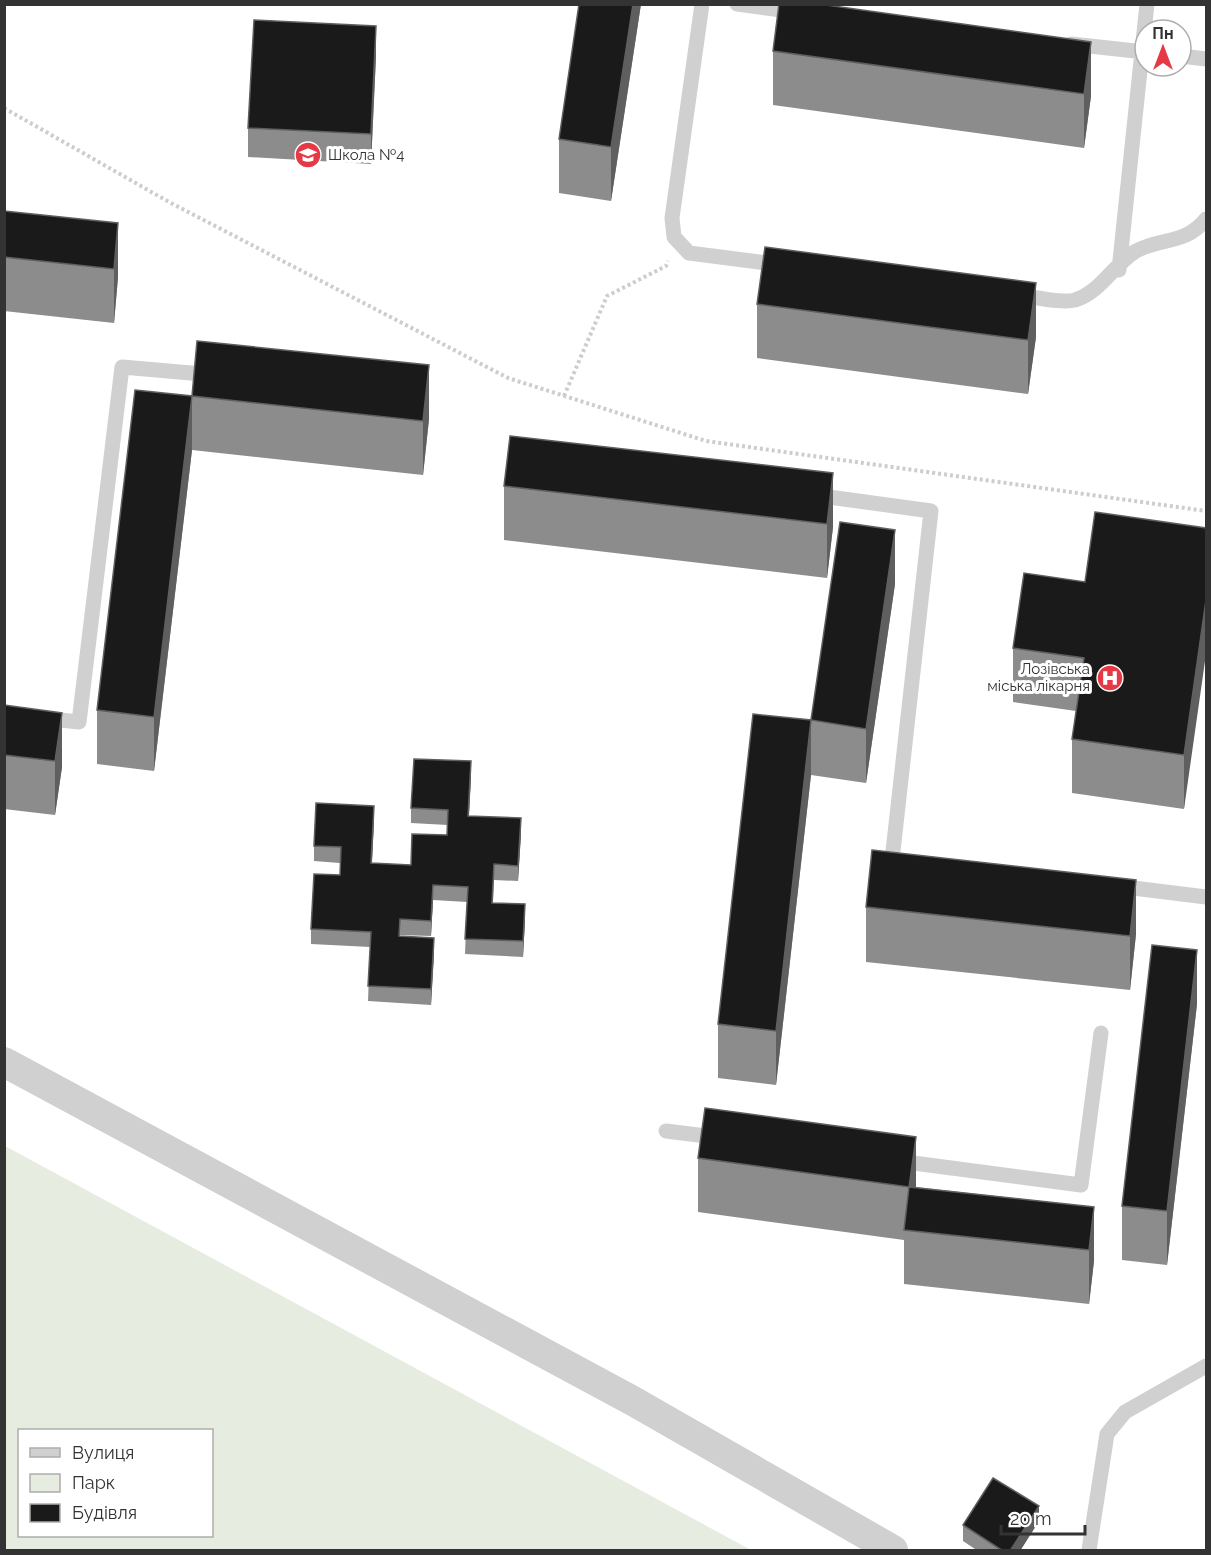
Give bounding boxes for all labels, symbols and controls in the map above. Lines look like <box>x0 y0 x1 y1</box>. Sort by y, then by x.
north arrow <box>1133 18 1193 78</box>
text: Пн <box>1152 24 1174 43</box>
school or university icon: Школа №4 <box>293 140 323 170</box>
place label: Школа №4 <box>328 146 404 164</box>
place label: Лозівська міська лікарня <box>987 660 1090 695</box>
hospital icon: Лозівська міська лікарня <box>1095 663 1125 693</box>
legend <box>18 1429 213 1537</box>
text: Вулиця <box>72 1442 134 1463</box>
text: Парк <box>72 1472 115 1493</box>
scale bar <box>1001 1498 1085 1536</box>
text: Будівля <box>72 1502 137 1523</box>
text: 20 m <box>1010 1508 1052 1529</box>

